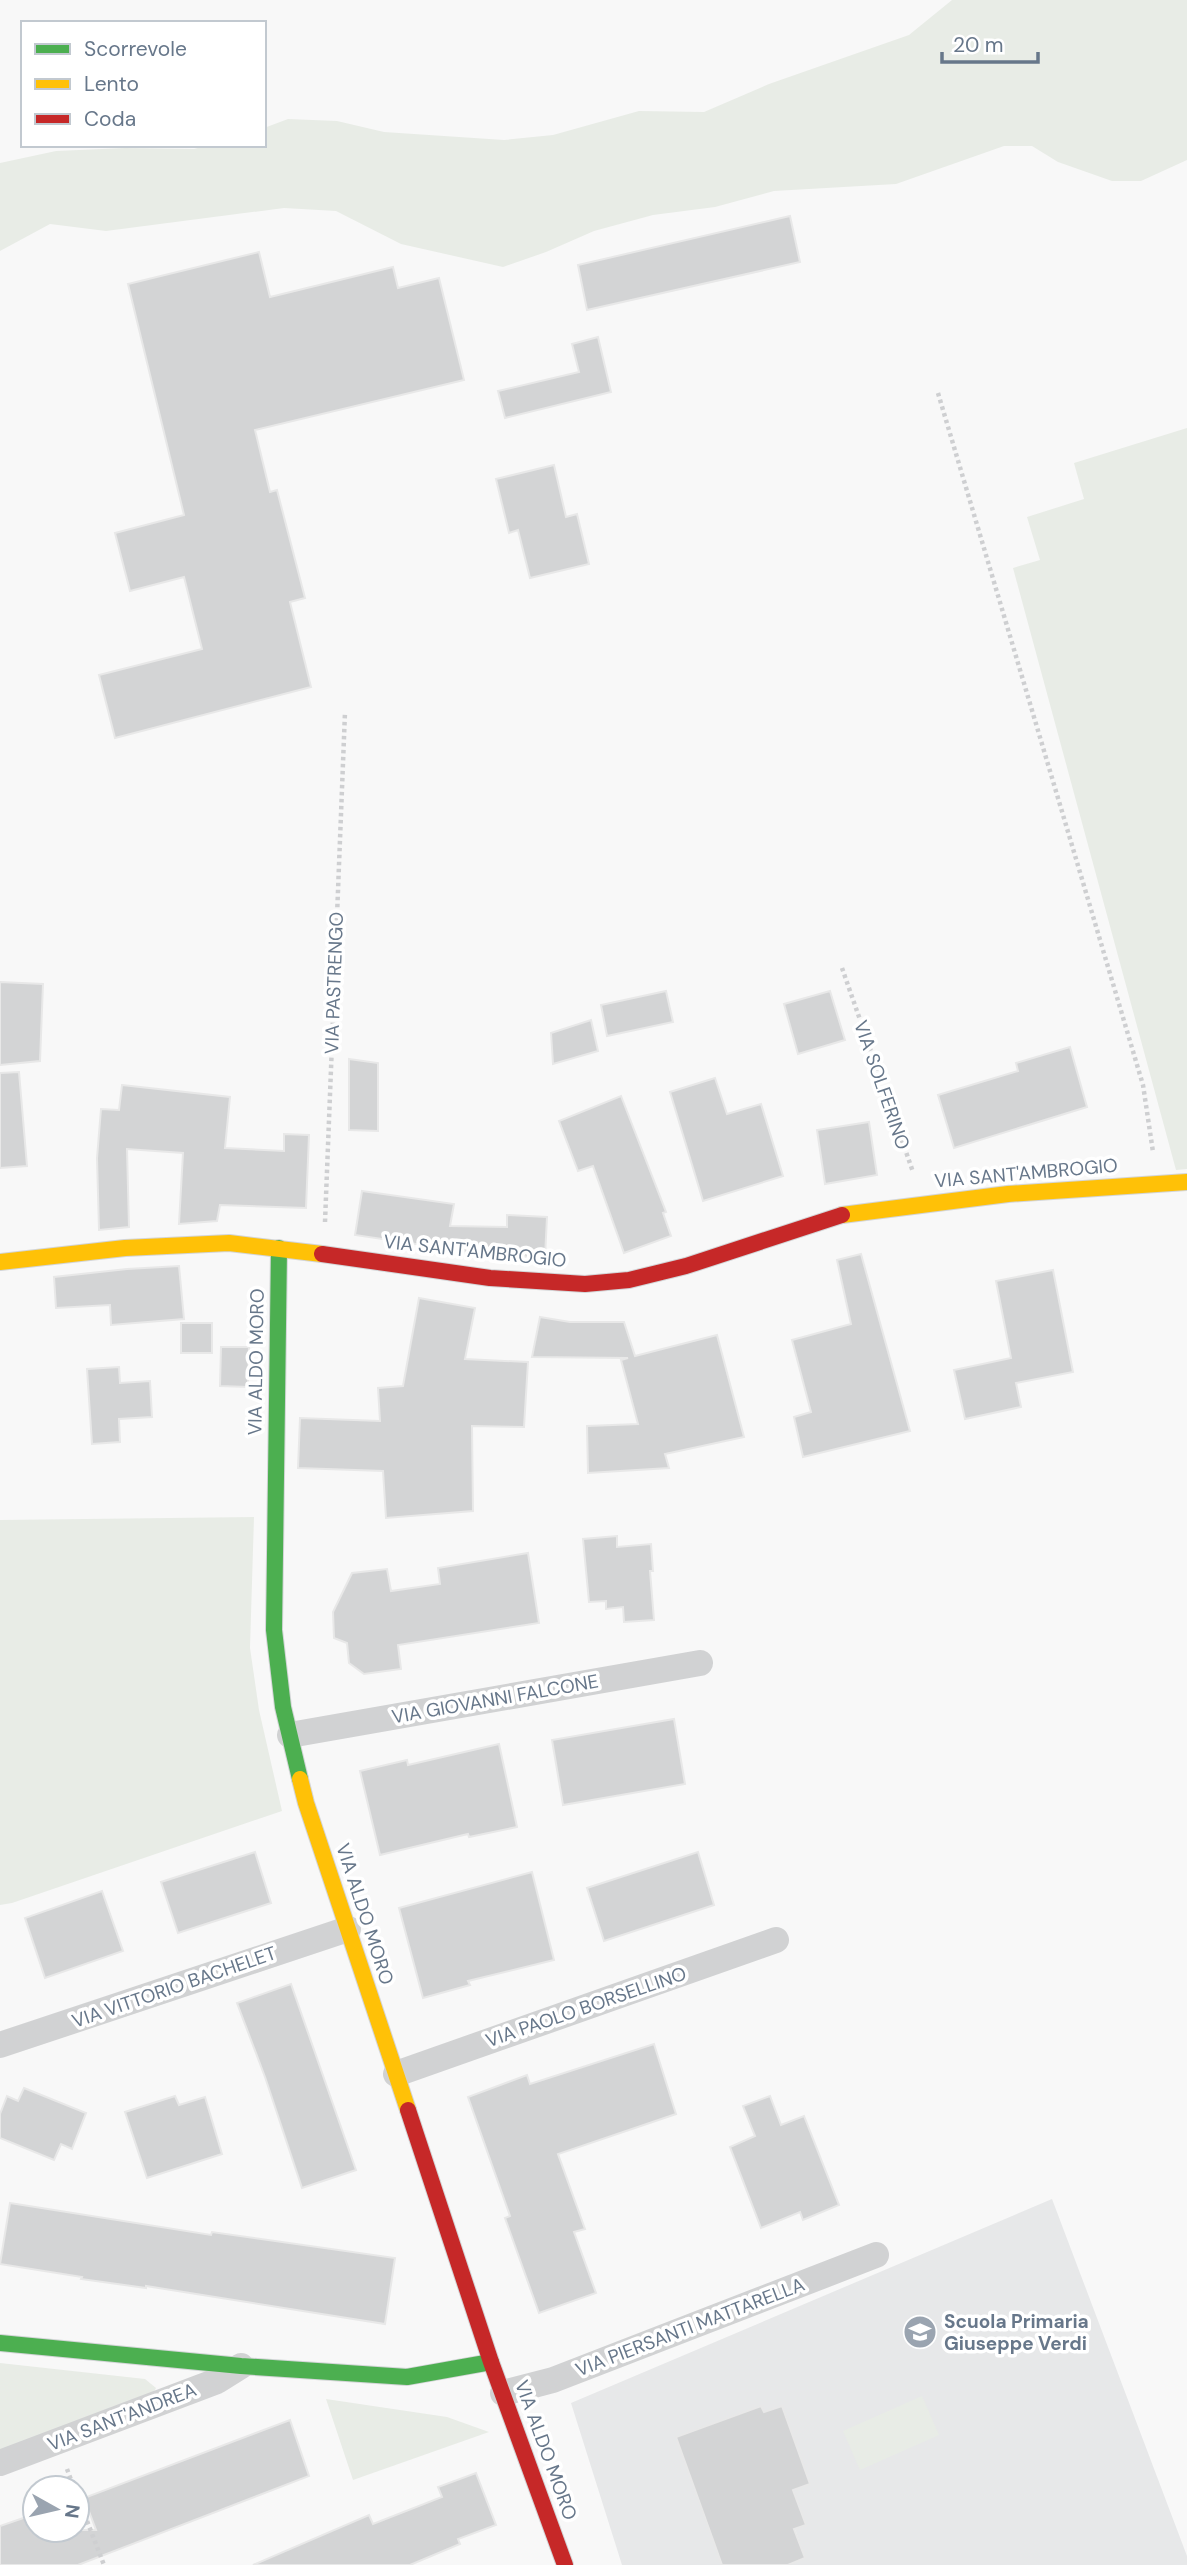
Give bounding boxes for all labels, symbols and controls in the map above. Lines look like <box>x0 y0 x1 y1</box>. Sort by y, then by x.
legend <box>21 21 266 147</box>
scale bar <box>942 21 1038 65</box>
text: 20 m <box>953 31 1004 59</box>
text: Scorrevole <box>84 35 187 63</box>
text: Lento <box>84 70 139 98</box>
text: Coda <box>84 105 136 133</box>
street label: VIA PASTRENGO <box>319 911 349 1055</box>
street label: VIA SOLFERINO <box>848 1017 916 1153</box>
street label: VIA SANT'AMBROGIO <box>933 1153 1119 1193</box>
street label: VIA SANT'AMBROGIO <box>382 1229 568 1273</box>
street label: VIA ALDO MORO <box>242 1288 270 1436</box>
street label: VIA GIOVANNI FALCONE <box>390 1668 600 1730</box>
street label: VIA ALDO MORO <box>330 1840 400 1988</box>
street label: VIA VITTORIO BACHELET <box>68 1940 280 2034</box>
street label: VIA PAOLO BORSELLINO <box>482 1961 690 2053</box>
street label: VIA PIERSANTI MATTARELLA <box>572 2272 808 2382</box>
place label: Scuola Primaria Giuseppe Verdi <box>944 2309 1089 2356</box>
school or university icon: Scuola Primaria Giuseppe Verdi <box>901 2313 939 2351</box>
street label: VIA SANT'ANDREA <box>44 2377 200 2457</box>
street label: VIA ALDO MORO <box>509 2377 583 2523</box>
north arrow <box>21 2474 91 2544</box>
text: N <box>59 2503 86 2520</box>

